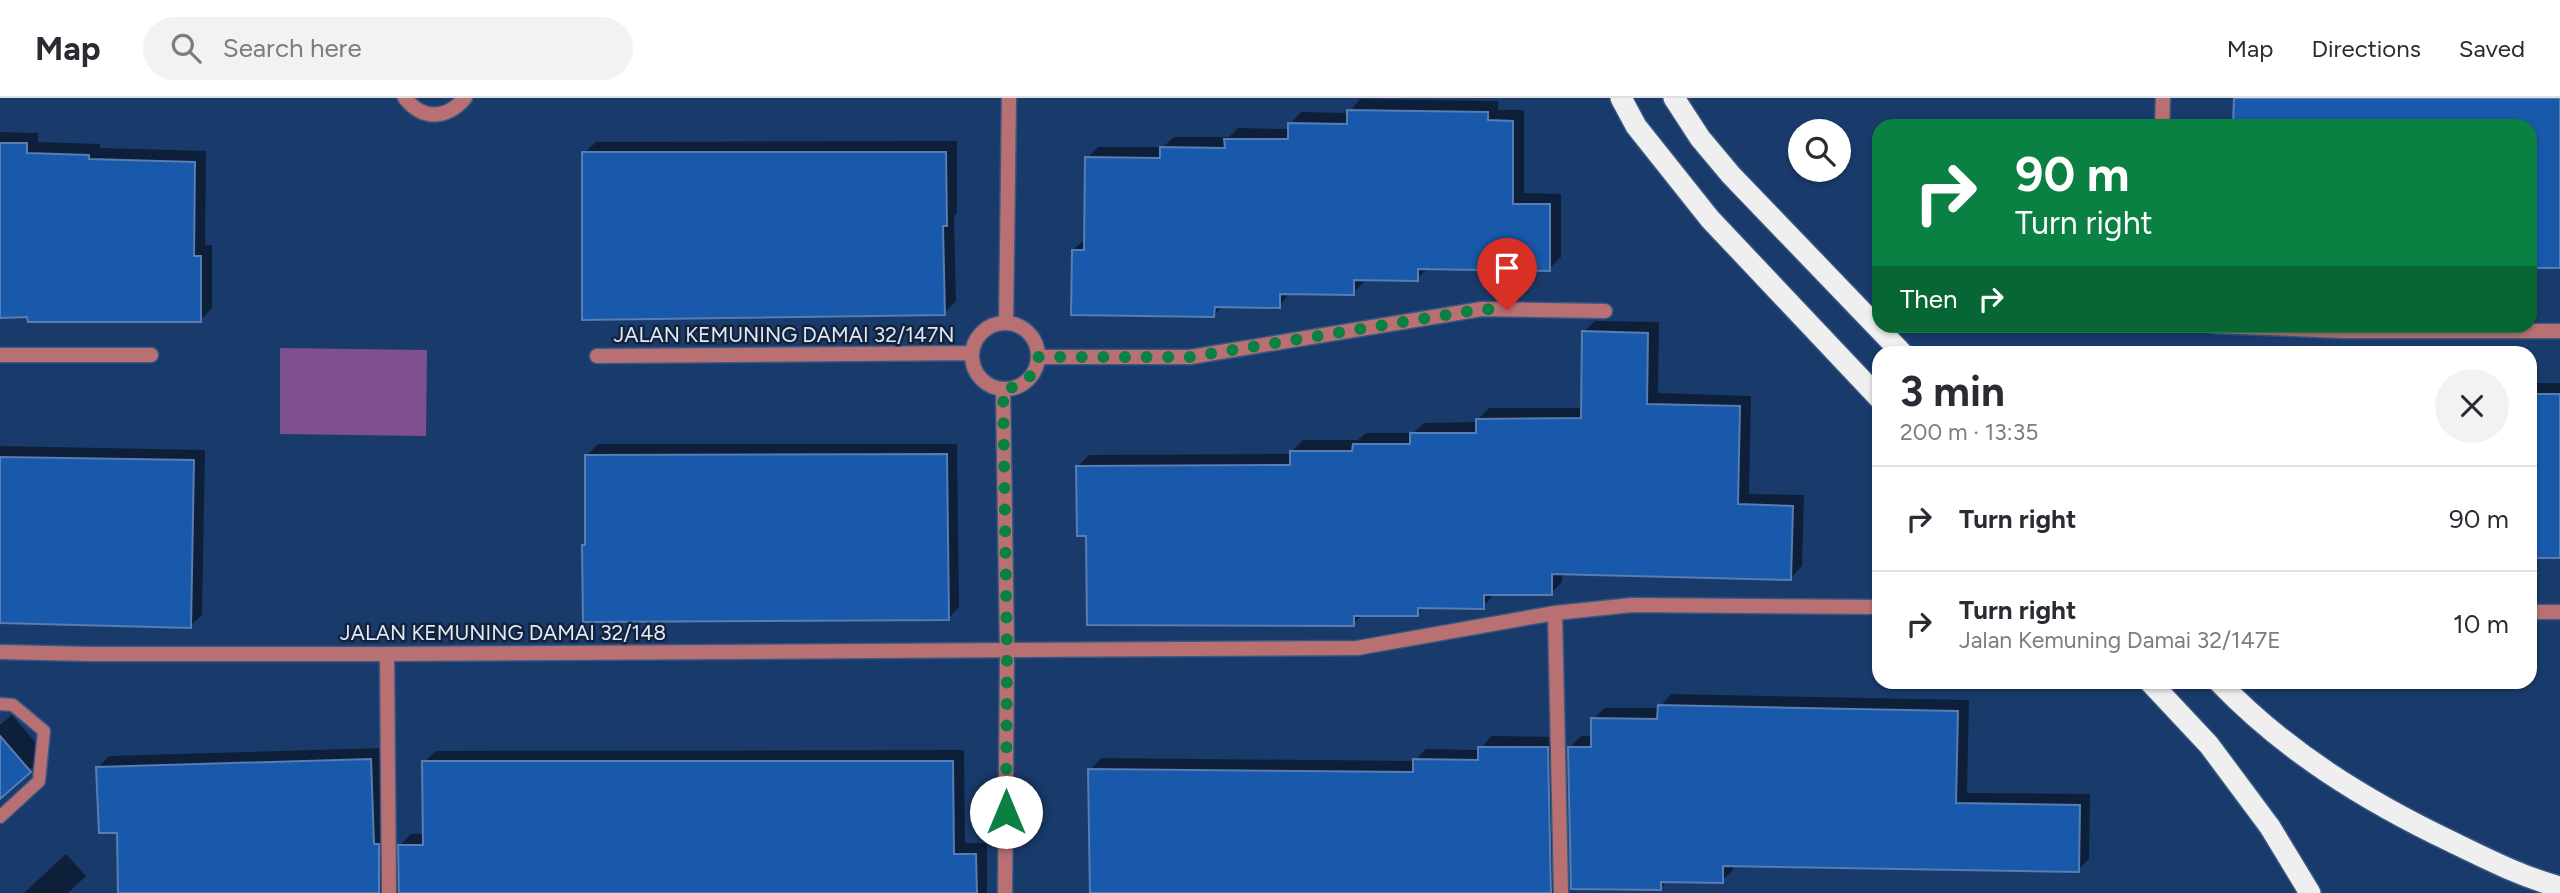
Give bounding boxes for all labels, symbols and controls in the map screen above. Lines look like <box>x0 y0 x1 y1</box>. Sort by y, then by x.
search box <box>143 17 633 80</box>
text: Map <box>35 29 101 68</box>
icon: search <box>167 29 205 67</box>
text: Search here <box>223 32 362 64</box>
text: Map <box>2227 34 2273 63</box>
text: Directions <box>2311 34 2421 63</box>
text: Saved <box>2459 34 2525 63</box>
map controls <box>1788 119 1851 182</box>
button: search <box>1788 119 1851 182</box>
text: 90 m <box>2015 144 2130 203</box>
icon: right <box>1900 147 1991 238</box>
text: Turn right <box>2015 204 2153 242</box>
pin <box>1477 238 1537 310</box>
icon: arrive <box>1488 249 1526 287</box>
icon: right <box>1972 280 2010 318</box>
text: Then <box>1900 283 1958 315</box>
street label: JALAN KEMUNING DAMAI 32/147N <box>614 322 954 347</box>
text: 3 min <box>1900 366 2005 417</box>
button: close <box>2435 369 2509 443</box>
text: 200 m · 13:35 <box>1900 418 2038 446</box>
icon: right <box>1900 500 1938 538</box>
text: Turn right <box>1959 503 2076 535</box>
text: 90 m <box>2449 503 2509 535</box>
text: Turn right <box>1959 594 2076 626</box>
icon: right <box>1900 605 1938 643</box>
text: 10 m <box>2453 608 2509 640</box>
street label: JALAN KEMUNING DAMAI 32/148 <box>340 620 666 645</box>
text: Jalan Kemuning Damai 32/147E <box>1959 626 2281 654</box>
position arrow <box>969 775 1043 849</box>

